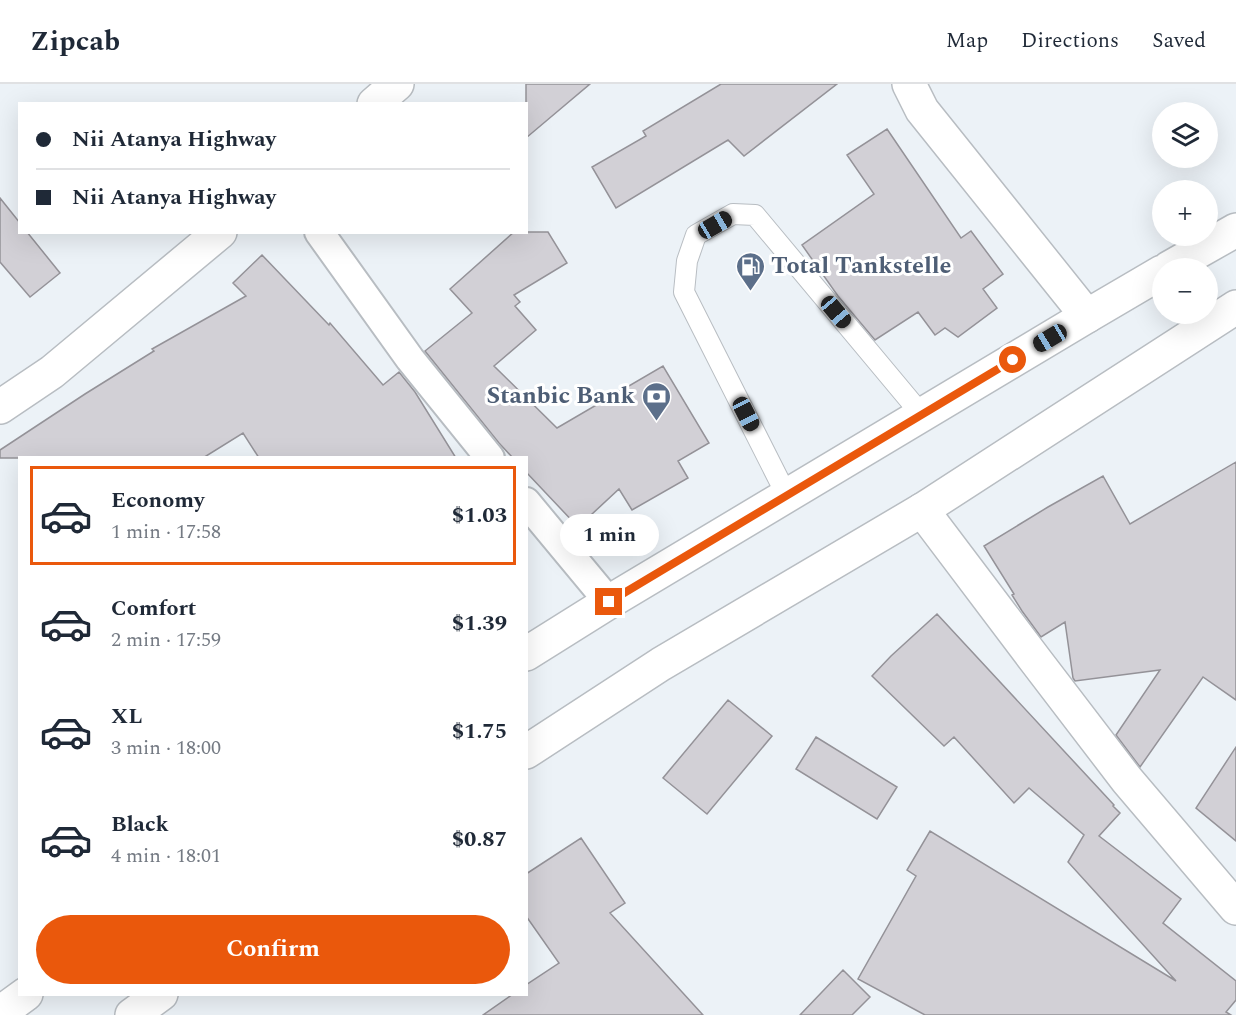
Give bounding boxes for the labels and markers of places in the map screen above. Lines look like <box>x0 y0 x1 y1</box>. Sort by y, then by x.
place label: Total Tankstelle <box>771 248 951 284</box>
fuel station icon: Total Tankstelle <box>734 250 766 292</box>
place label: Stanbic Bank <box>486 378 636 414</box>
bank icon: Stanbic Bank <box>640 380 672 422</box>

